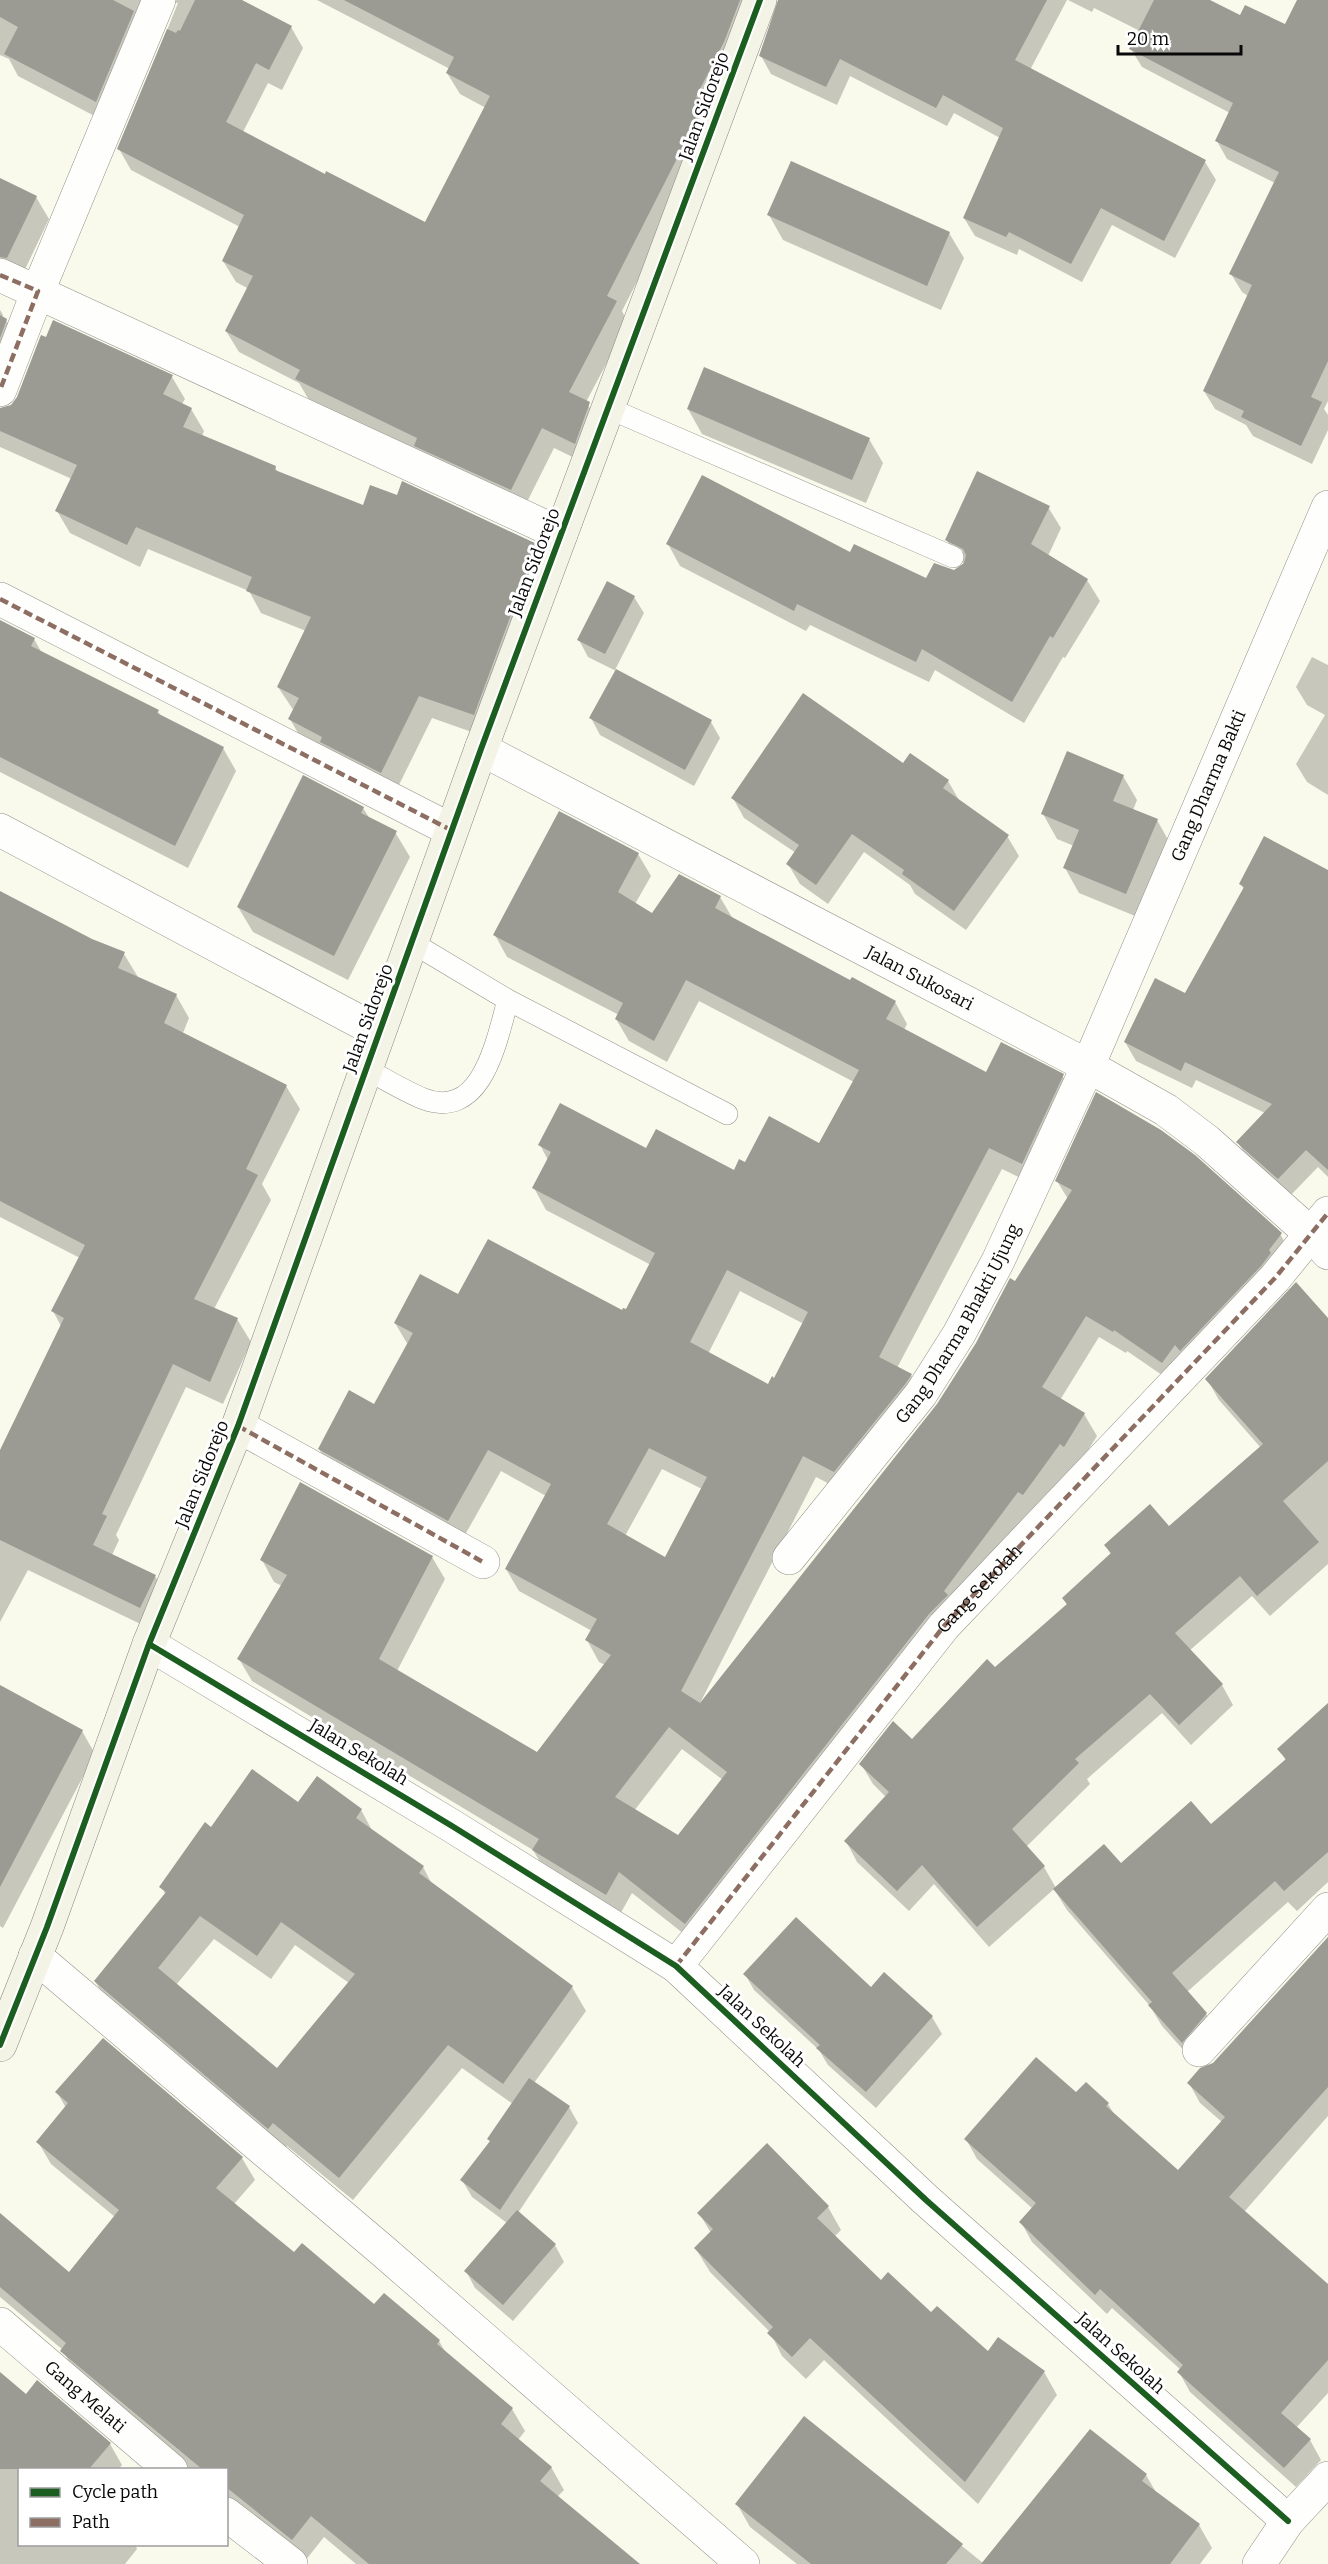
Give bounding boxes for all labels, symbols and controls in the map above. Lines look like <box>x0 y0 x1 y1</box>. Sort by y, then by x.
scale bar <box>1118 18 1241 56</box>
text: 20 m <box>1127 28 1169 50</box>
street label: Jalan Sidorejo <box>674 49 734 164</box>
street label: Jalan Sidorejo <box>503 505 565 620</box>
street label: Gang Dharma Bakti <box>1166 707 1251 865</box>
street label: Jalan Sukosari <box>861 941 977 1015</box>
street label: Jalan Sidorejo <box>338 961 398 1076</box>
street label: Gang Dharma Bhakti Ujung <box>890 1220 1025 1428</box>
street label: Jalan Sidorejo <box>170 1417 234 1532</box>
street label: Gang Sekolah <box>932 1540 1027 1638</box>
street label: Jalan Sekolah <box>305 1713 412 1790</box>
street label: Jalan Sekolah <box>713 1979 810 2072</box>
street label: Jalan Sekolah <box>1071 2307 1170 2398</box>
street label: Gang Melati <box>40 2356 130 2438</box>
legend <box>18 2468 228 2546</box>
text: Cycle path <box>72 2481 158 2503</box>
text: Path <box>72 2511 110 2533</box>

